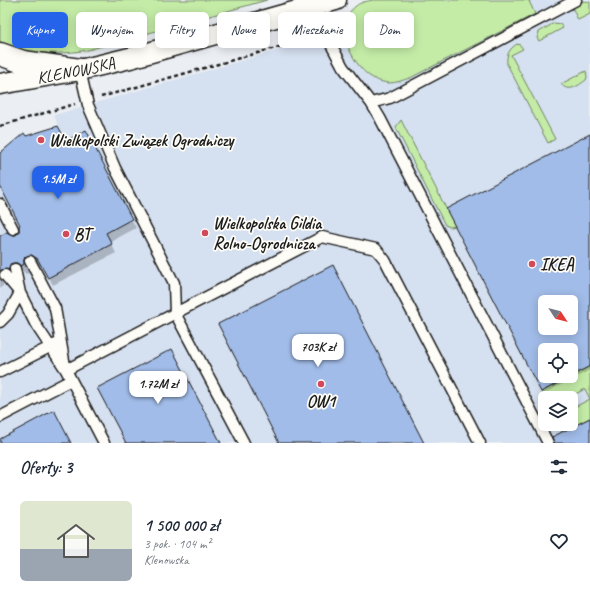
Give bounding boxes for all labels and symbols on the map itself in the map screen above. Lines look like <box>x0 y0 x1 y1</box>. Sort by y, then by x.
street label: KLENOWSKA <box>35 52 117 88</box>
place label: Wielkopolski Związek Ogrodniczy <box>49 130 235 151</box>
marker: Wielkopolski Związek Ogrodniczy <box>36 135 46 145</box>
pin: 1.5M zł <box>21 166 95 200</box>
place label: Wielkopolska Gildia Rolno-Ogrodnicza <box>213 213 323 254</box>
place label: BT <box>74 224 95 245</box>
marker: Wielkopolska Gildia Rolno-Ogrodnicza <box>200 228 210 238</box>
marker: BT <box>61 229 71 239</box>
place label: IKEA <box>540 254 575 275</box>
marker: IKEA <box>527 259 537 269</box>
north arrow <box>538 295 578 335</box>
pin: 703K zł <box>281 334 355 368</box>
pin: 1.72M zł <box>117 371 199 405</box>
marker: OW1 <box>316 379 326 389</box>
place label: OW1 <box>307 391 337 412</box>

